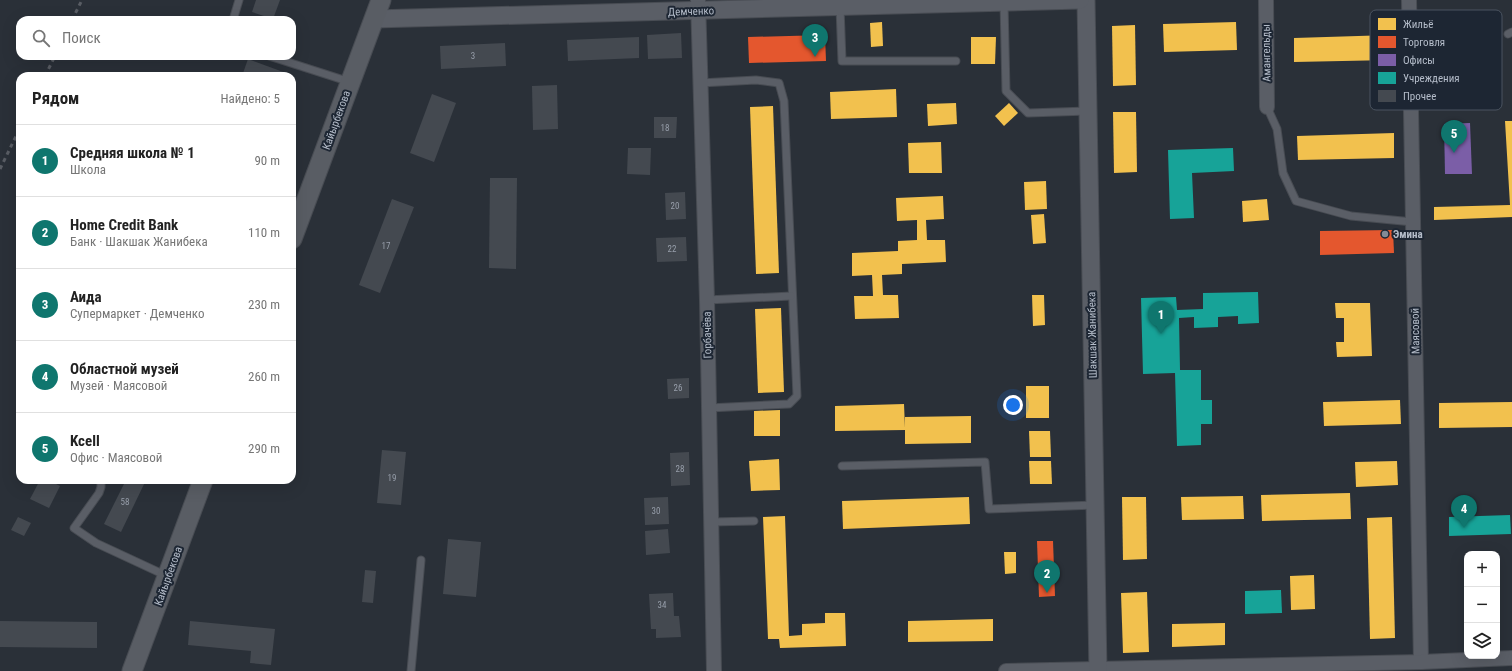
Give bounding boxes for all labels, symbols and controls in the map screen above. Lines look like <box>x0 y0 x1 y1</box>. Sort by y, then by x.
street label: Демченко <box>668 4 715 19</box>
legend <box>1370 10 1502 110</box>
search box <box>16 16 296 60</box>
text: Жильё <box>1403 18 1433 31</box>
pin: 3 <box>802 24 828 57</box>
street label: Амангельды <box>1259 24 1274 82</box>
icon: search <box>30 27 52 49</box>
text: Поиск <box>62 29 101 47</box>
text: Торговля <box>1403 36 1445 49</box>
house number: 3 <box>471 51 475 61</box>
text: Офисы <box>1403 54 1435 67</box>
text: Учреждения <box>1403 72 1460 85</box>
text: Рядом <box>32 88 79 108</box>
street label: Кайырбекова <box>320 89 353 151</box>
text: Прочее <box>1403 90 1436 103</box>
text: Найдено: 5 <box>220 91 280 106</box>
pin: 5 <box>1441 120 1467 153</box>
house number: 18 <box>661 123 669 133</box>
text: Средняя школа № 1 <box>70 144 195 162</box>
text: 1 <box>42 153 48 168</box>
text: 90 m <box>254 153 280 168</box>
text: Школа <box>70 162 106 177</box>
house number: 20 <box>671 201 679 211</box>
text: Home Credit Bank <box>70 216 178 234</box>
text: 2 <box>42 225 48 240</box>
text: 110 m <box>248 225 280 240</box>
place label: Эмина <box>1393 228 1423 241</box>
marker: Эмина <box>1380 229 1390 239</box>
text: Банк · Шакшак Жанибека <box>70 234 208 249</box>
house number: 17 <box>382 241 391 251</box>
house number: 22 <box>668 244 677 254</box>
text: Аида <box>70 288 102 306</box>
street label: Шакшак Жанибека <box>1085 292 1100 378</box>
text: 3 <box>42 297 48 312</box>
text: 230 m <box>248 297 280 312</box>
pin: 1 <box>1148 301 1174 334</box>
text: Супермаркет · Демченко <box>70 306 204 321</box>
street label: Маясовой <box>1409 308 1422 354</box>
street label: Горбачёва <box>701 311 714 359</box>
text: Областной музей <box>70 360 179 378</box>
text: 4 <box>42 369 48 384</box>
text: 260 m <box>248 369 280 384</box>
text: Музей · Маясовой <box>70 378 167 393</box>
house number: 26 <box>674 383 682 393</box>
your location <box>1003 395 1023 415</box>
text: Kcell <box>70 432 100 450</box>
text: 5 <box>42 441 48 456</box>
text: 290 m <box>248 441 280 456</box>
text: Офис · Маясовой <box>70 450 162 465</box>
house number: 28 <box>676 464 684 474</box>
house number: 19 <box>388 473 396 483</box>
pin: 4 <box>1451 495 1477 528</box>
house number: 58 <box>121 497 129 507</box>
house number: 30 <box>652 506 660 516</box>
street label: Кайырбекова <box>152 545 185 607</box>
map controls <box>1464 551 1500 659</box>
button: + <box>1464 551 1500 587</box>
pin: 2 <box>1034 560 1060 593</box>
button: − <box>1464 587 1500 623</box>
house number: 34 <box>658 600 667 610</box>
button: layers <box>1464 623 1500 659</box>

